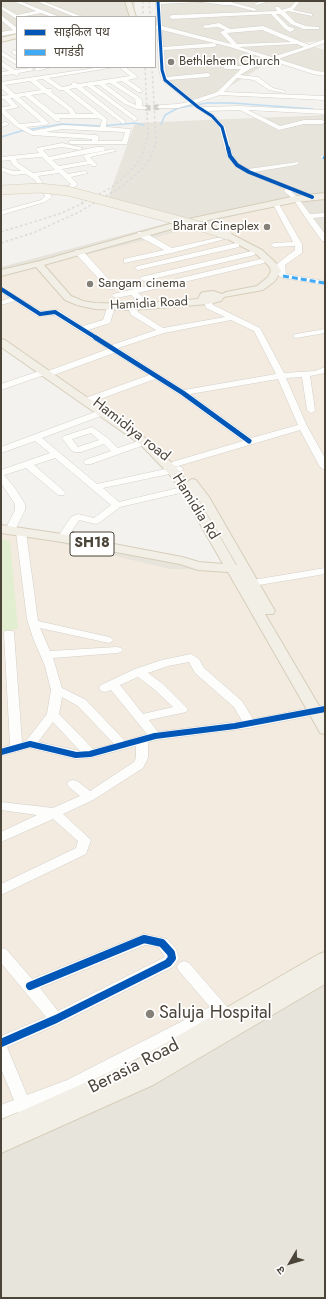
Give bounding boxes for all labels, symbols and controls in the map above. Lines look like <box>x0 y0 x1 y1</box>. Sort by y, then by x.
legend <box>16 16 156 68</box>
text: साइकिल पथ <box>54 23 110 41</box>
text: पगडंडी <box>54 43 84 61</box>
place label: Bethlehem Church <box>179 54 280 70</box>
marker: Bethlehem Church <box>166 57 176 67</box>
place label: Bharat Cineplex <box>173 219 259 235</box>
marker: Bharat Cineplex <box>262 222 272 232</box>
place label: Sangam cinema <box>98 276 185 292</box>
marker: Sangam cinema <box>85 279 95 289</box>
street label: Hamidia Road <box>110 294 188 314</box>
street label: Hamidiya road <box>89 394 173 466</box>
street label: Hamidia Rd <box>168 471 222 543</box>
road number: SH18 <box>70 532 114 556</box>
place label: Saluja Hospital <box>159 1003 272 1025</box>
marker: Saluja Hospital <box>144 1008 156 1020</box>
street label: Berasia Road <box>85 1035 183 1099</box>
north arrow <box>270 1243 310 1283</box>
text: उ <box>272 1263 289 1278</box>

